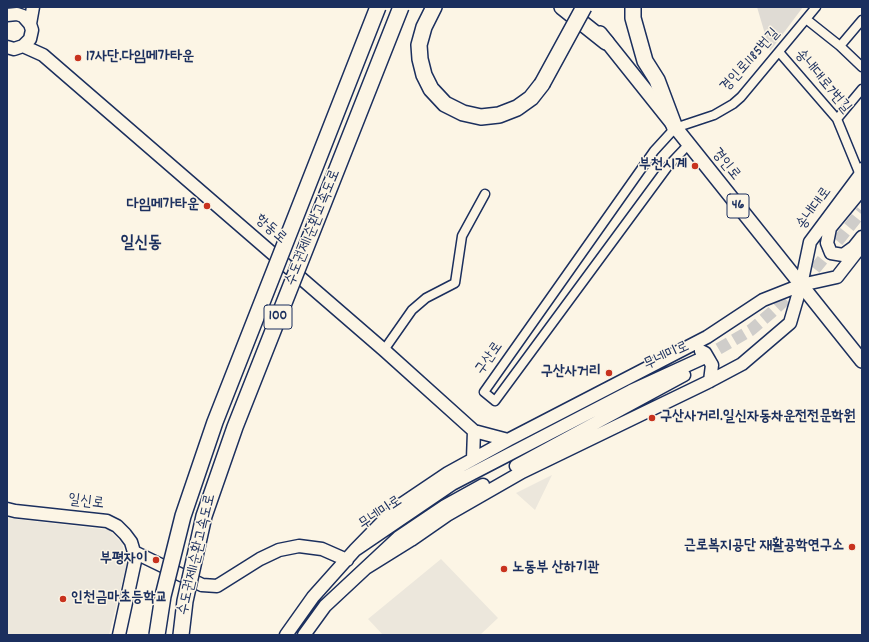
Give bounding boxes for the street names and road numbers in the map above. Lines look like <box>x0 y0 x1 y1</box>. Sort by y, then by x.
street label: 경인로1185번길 <box>718 25 784 97</box>
street label: 송내대로7번길 <box>790 46 854 118</box>
street label: 경인로 <box>707 145 743 185</box>
street label: 수도권제1순환고속도로 <box>282 167 346 289</box>
street label: 송내대로 <box>794 184 836 234</box>
road number: 46 <box>727 194 749 218</box>
street label: 항동로 <box>250 211 290 249</box>
road number: 100 <box>264 305 292 329</box>
street label: 구산로 <box>472 339 508 379</box>
street label: 무네미로 <box>641 339 693 375</box>
street label: 일신로 <box>67 492 105 514</box>
street label: 수도권제1순환고속도로 <box>175 493 221 617</box>
street label: 무네미로 <box>356 493 406 535</box>

